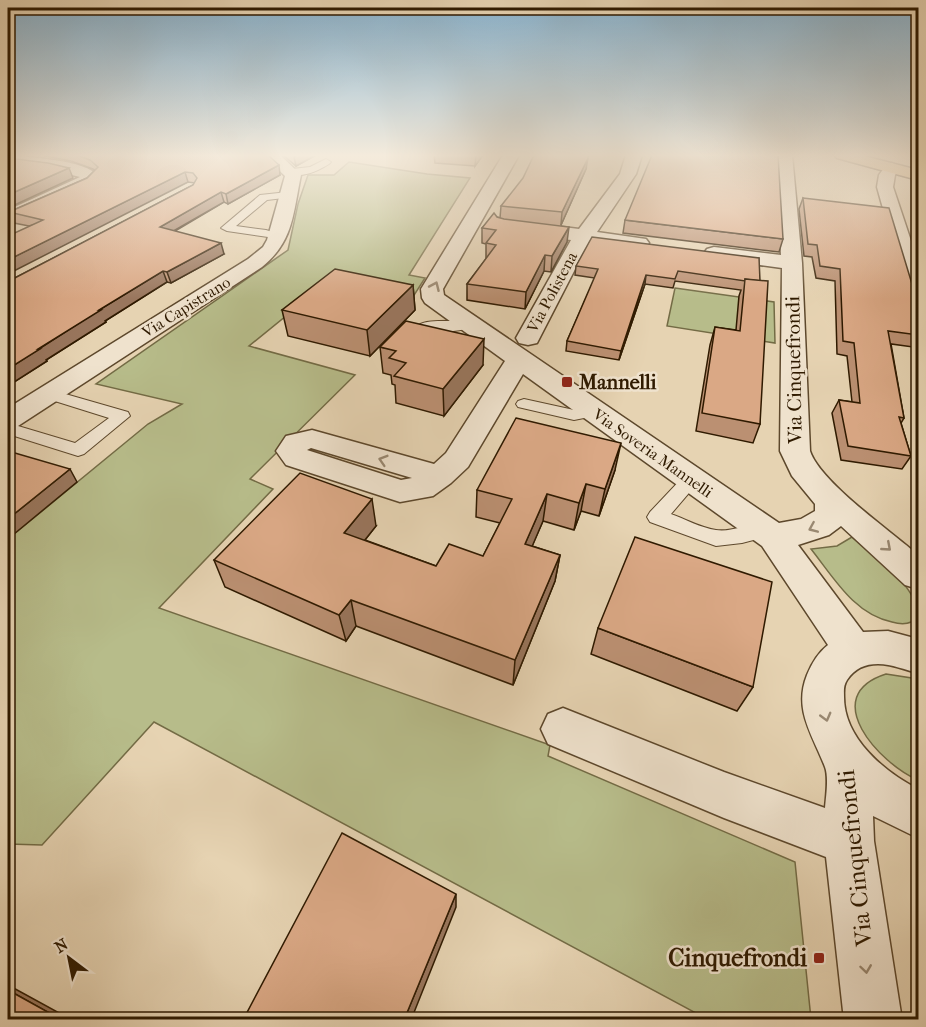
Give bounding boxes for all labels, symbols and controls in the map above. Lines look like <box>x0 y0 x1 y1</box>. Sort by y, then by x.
street label: Via Polistena <box>522 248 581 336</box>
street label: Via Capistrano <box>137 272 234 342</box>
one-way arrow <box>428 281 440 292</box>
street label: Via Cinquefrondi <box>781 296 807 445</box>
place label: Mannelli <box>578 371 658 394</box>
marker: Mannelli <box>560 375 574 389</box>
street label: Via Soveria Mannelli <box>589 404 717 502</box>
one-way arrow <box>378 455 389 467</box>
one-way arrow <box>809 521 820 533</box>
one-way arrow <box>880 540 891 551</box>
one-way arrow <box>819 712 831 722</box>
street label: Via Cinquefrondi <box>832 768 878 949</box>
north arrow <box>39 928 99 988</box>
text: N <box>51 934 72 957</box>
place label: Cinquefrondi <box>668 944 808 972</box>
marker: Cinquefrondi <box>812 951 826 965</box>
one-way arrow <box>859 964 872 973</box>

